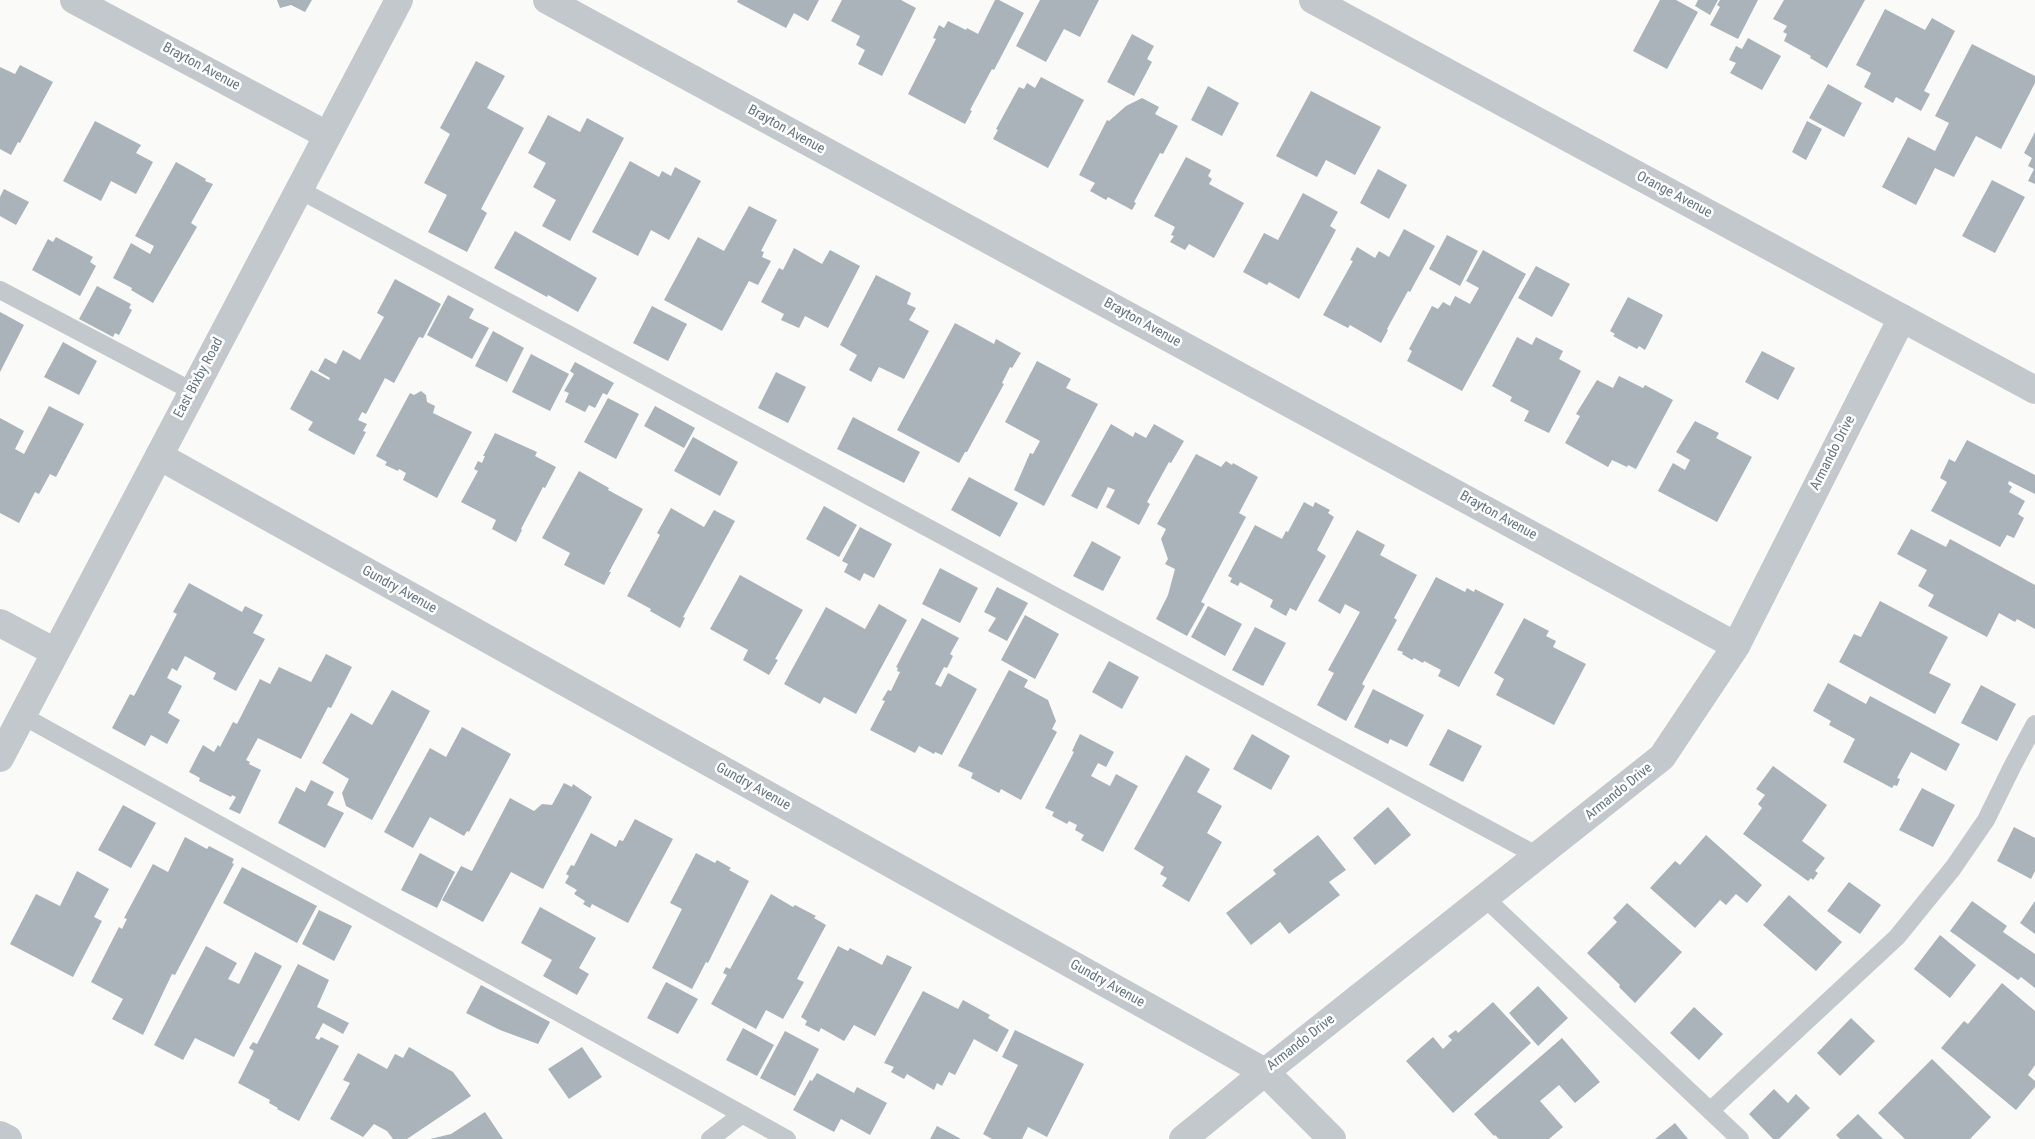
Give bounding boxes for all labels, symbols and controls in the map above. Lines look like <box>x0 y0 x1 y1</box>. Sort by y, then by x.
street label: Brayton Avenue <box>159 40 243 94</box>
street label: Brayton Avenue <box>745 102 827 158</box>
street label: Orange Avenue <box>1633 168 1715 222</box>
street label: Brayton Avenue <box>1101 295 1183 351</box>
street label: East Bixby Road <box>171 335 227 421</box>
street label: Armando Drive <box>1807 413 1859 493</box>
street label: Brayton Avenue <box>1457 488 1539 544</box>
street label: Gundry Avenue <box>359 563 439 617</box>
street label: Gundry Avenue <box>713 760 793 814</box>
street label: Armando Drive <box>1582 760 1656 824</box>
street label: Gundry Avenue <box>1067 957 1147 1011</box>
street label: Armando Drive <box>1264 1011 1338 1075</box>

